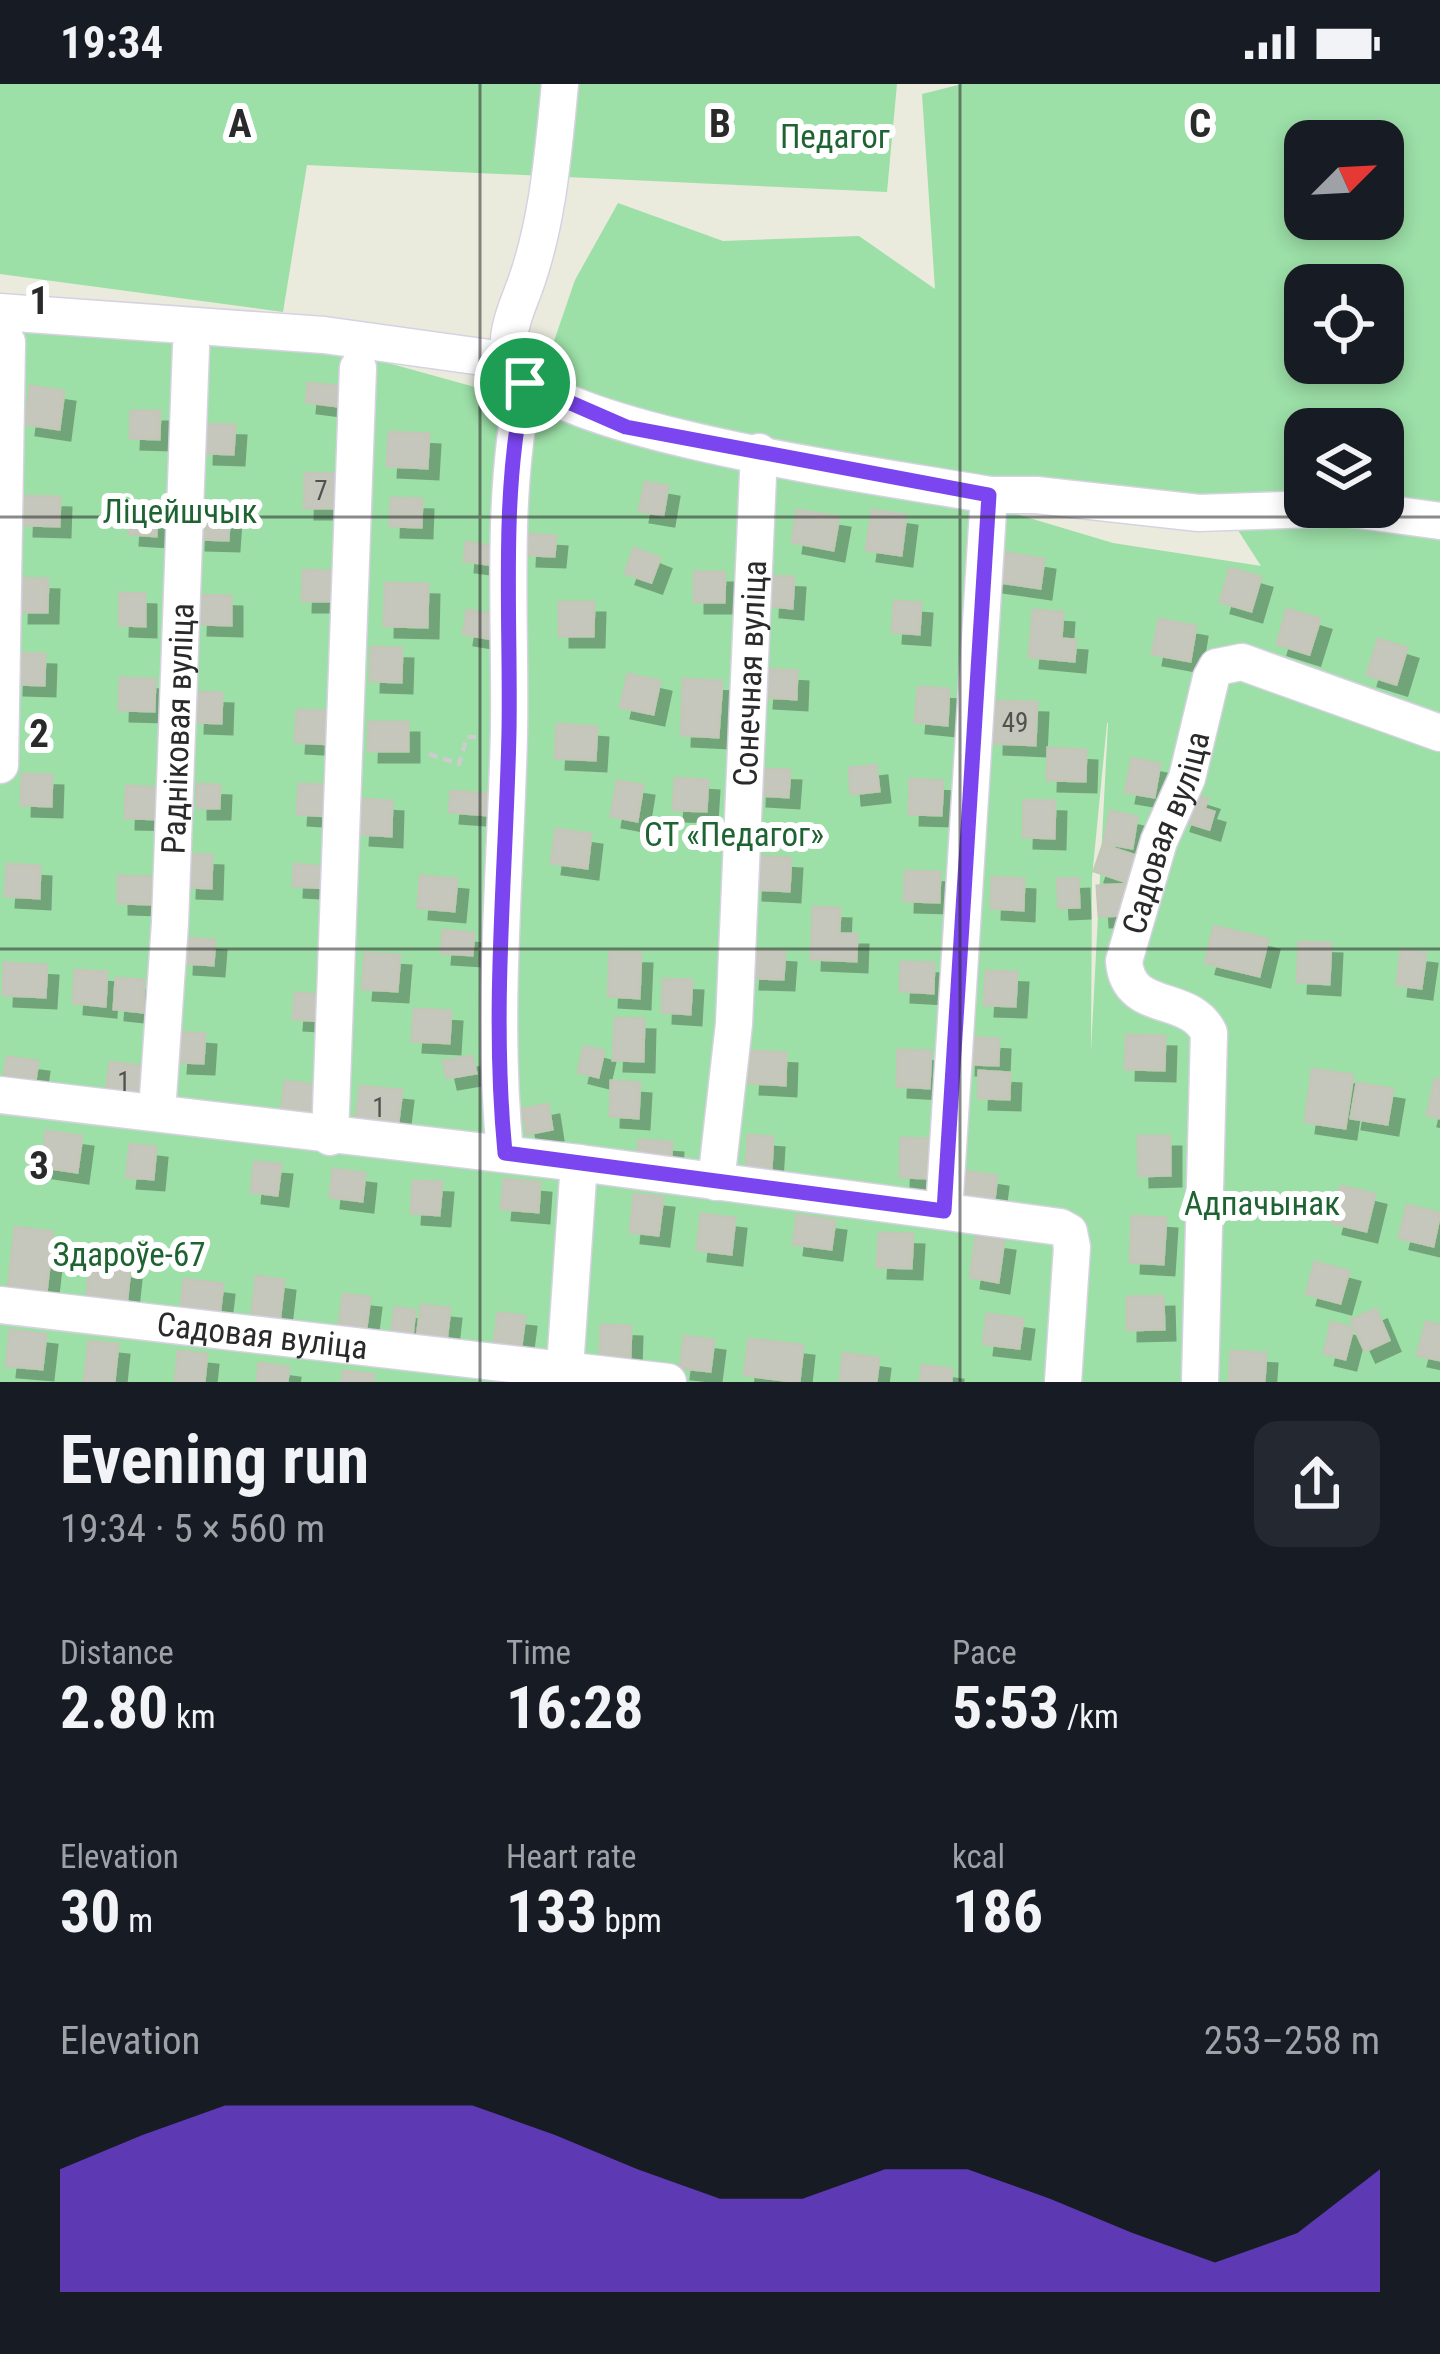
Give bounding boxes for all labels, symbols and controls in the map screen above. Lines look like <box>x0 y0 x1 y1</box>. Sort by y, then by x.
text: 19:34 <box>60 16 163 69</box>
text: A <box>228 101 252 147</box>
text: B <box>709 101 731 147</box>
text: C <box>1189 101 1211 147</box>
park label: Педагог <box>780 117 890 156</box>
north arrow <box>1284 120 1404 240</box>
map controls <box>1284 120 1404 528</box>
button: locate <box>1284 264 1404 384</box>
text: 1 <box>29 278 49 324</box>
pin <box>474 332 576 434</box>
icon: arrive <box>492 350 558 416</box>
button: layers <box>1284 408 1404 528</box>
house number: 7 <box>314 475 328 507</box>
park label: Ліцейшчык <box>103 492 258 531</box>
street label: Сонечная вуліца <box>725 559 774 787</box>
street label: Радніковая вуліца <box>154 602 202 855</box>
house number: 49 <box>1002 707 1028 739</box>
text: 2 <box>29 711 49 757</box>
street label: Садовая вуліца <box>1114 728 1217 938</box>
park label: СТ «Педагог» <box>644 815 824 854</box>
house number: 1 <box>117 1066 131 1098</box>
house number: 1 <box>372 1092 386 1124</box>
text: 3 <box>29 1143 49 1189</box>
park label: Адпачынак <box>1184 1184 1340 1223</box>
park label: Здароўе-67 <box>53 1235 205 1274</box>
street label: Садовая вуліца <box>155 1304 370 1367</box>
button: share <box>1254 1421 1380 1547</box>
text: Evening run <box>60 1422 369 1499</box>
text: 19:34 · 5 × 560 m <box>60 1506 325 1552</box>
text: Distance <box>60 1633 174 1672</box>
text: Time <box>506 1633 571 1672</box>
text: Pace <box>952 1633 1017 1672</box>
text: 2.80 <box>60 1672 168 1743</box>
text: 16:28 <box>506 1672 644 1743</box>
text: 5:53 <box>952 1672 1059 1743</box>
text: km <box>168 1697 216 1736</box>
text: /km <box>1059 1697 1119 1736</box>
text: Elevation <box>60 1837 179 1876</box>
text: Heart rate <box>506 1837 636 1876</box>
text: kcal <box>952 1837 1005 1876</box>
text: 30 <box>60 1876 121 1947</box>
text: 133 <box>506 1876 597 1947</box>
text: 186 <box>952 1876 1043 1947</box>
text: m <box>121 1901 153 1940</box>
text: bpm <box>597 1901 662 1940</box>
text: Elevation <box>60 2018 200 2064</box>
text: 253–258 m <box>1204 2018 1380 2064</box>

